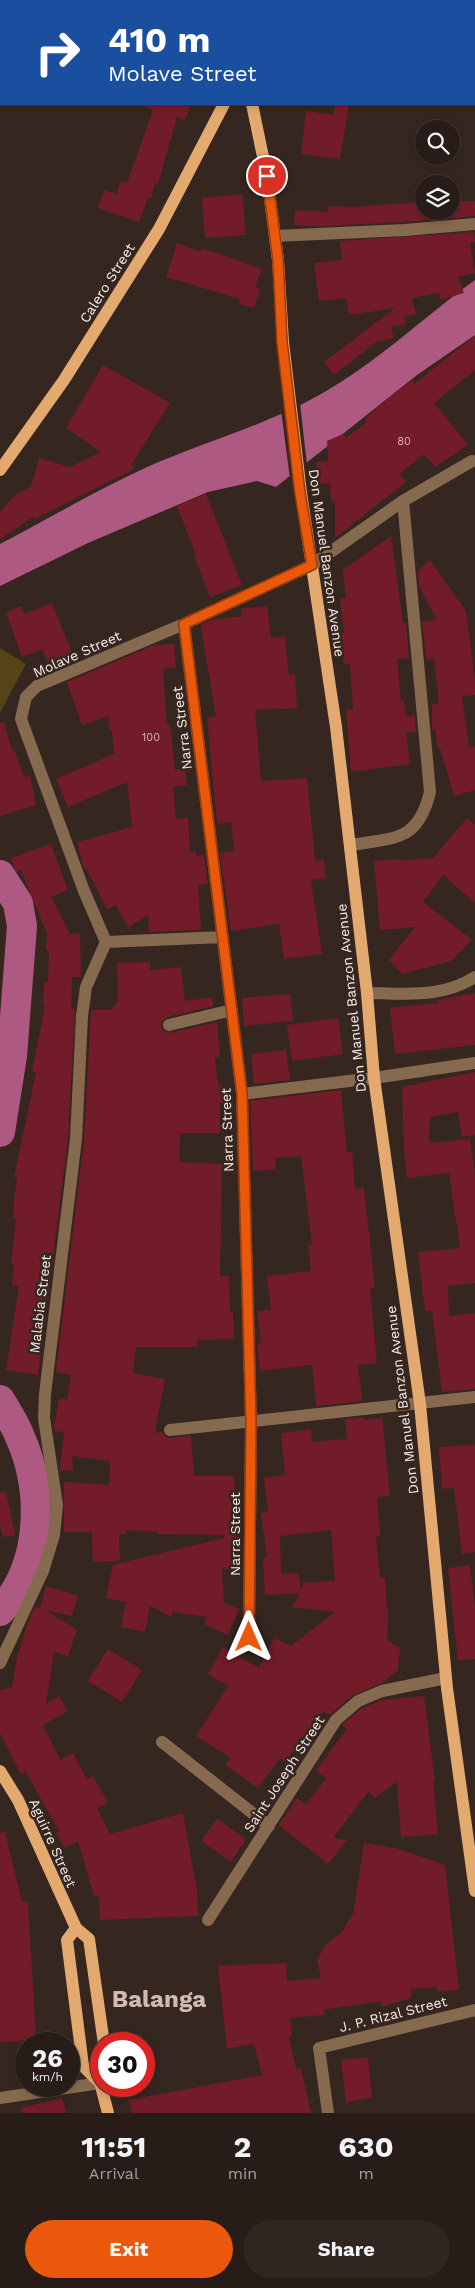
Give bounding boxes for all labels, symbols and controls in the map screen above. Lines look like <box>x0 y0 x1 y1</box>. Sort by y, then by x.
text: 410 m <box>108 19 210 61</box>
icon: right <box>25 20 90 85</box>
text: Molave Street <box>108 61 256 86</box>
map controls <box>415 120 460 220</box>
button: search <box>415 120 460 165</box>
pin <box>246 155 288 197</box>
icon: arrive <box>253 162 281 190</box>
button: layers <box>415 175 460 220</box>
street label: Calero Street <box>76 240 138 326</box>
house number: 80 <box>397 435 411 448</box>
street label: Don Manuel Banzon Avenue <box>306 468 348 658</box>
street label: Molave Street <box>31 627 124 681</box>
street label: Narra Street <box>169 685 195 771</box>
house number: 100 <box>142 731 160 744</box>
street label: Don Manuel Banzon Avenue <box>333 903 369 1093</box>
street label: Narra Street <box>218 1088 236 1172</box>
street label: Malabia Street <box>26 1254 54 1354</box>
street label: Don Manuel Banzon Avenue <box>383 1305 421 1495</box>
street label: Narra Street <box>227 1492 243 1576</box>
position arrow <box>222 1610 274 1662</box>
street label: Saint Joseph Street <box>240 1713 328 1835</box>
street label: Aguirre Street <box>26 1796 80 1890</box>
district label: Balanga <box>112 1985 206 2013</box>
street label: J. P. Rizal Street <box>337 1993 449 2035</box>
speed limit sign: 30 <box>90 2032 155 2097</box>
text: 26 <box>32 2044 63 2073</box>
text: km/h <box>32 2070 63 2084</box>
text: 11:51 <box>81 2129 147 2164</box>
text: 2 <box>233 2129 251 2164</box>
text: 630 <box>338 2129 394 2164</box>
text: Arrival <box>89 2164 139 2183</box>
text: min <box>228 2164 257 2183</box>
text: m <box>358 2164 374 2183</box>
button: Exit <box>25 2220 233 2278</box>
button: Share <box>243 2220 450 2278</box>

